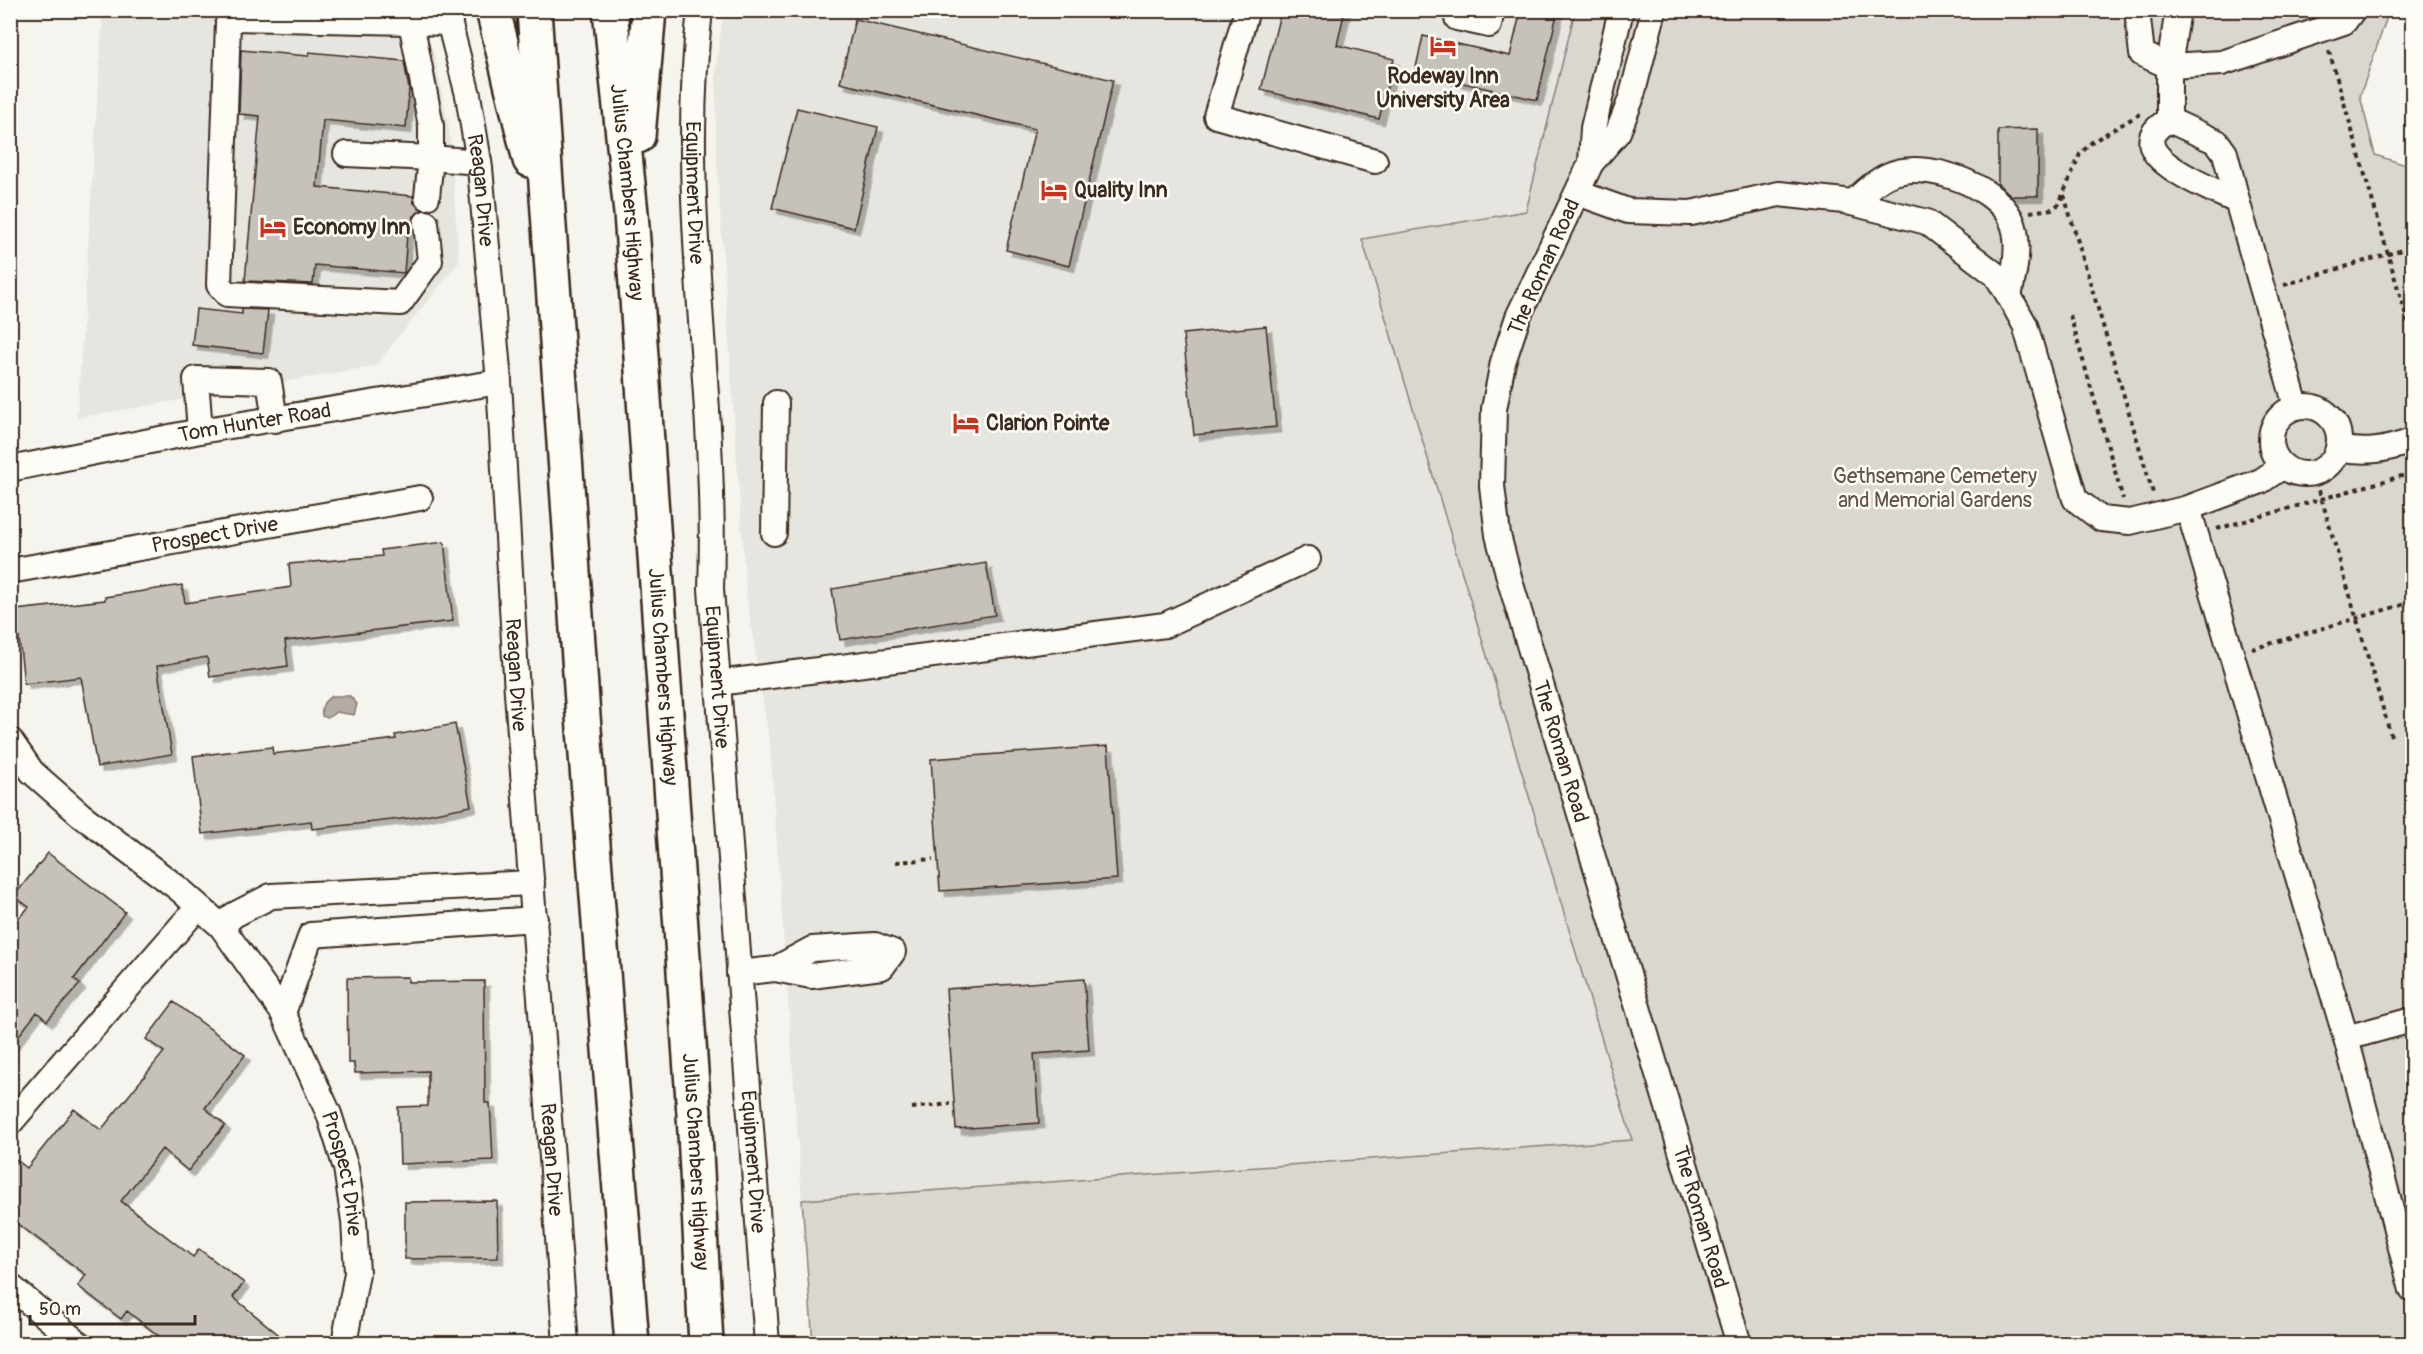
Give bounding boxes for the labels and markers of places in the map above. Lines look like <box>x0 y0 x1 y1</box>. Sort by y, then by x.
hotel icon: Rodeway Inn University Area <box>1428 31 1458 61</box>
place label: Rodeway Inn University Area <box>1376 63 1510 114</box>
hotel icon: Quality Inn <box>1039 175 1069 205</box>
place label: Quality Inn <box>1074 177 1168 204</box>
hotel icon: Economy Inn <box>258 212 288 242</box>
place label: Economy Inn <box>293 214 411 241</box>
hotel icon: Clarion Pointe <box>951 408 981 438</box>
place label: Clarion Pointe <box>986 410 1110 437</box>

